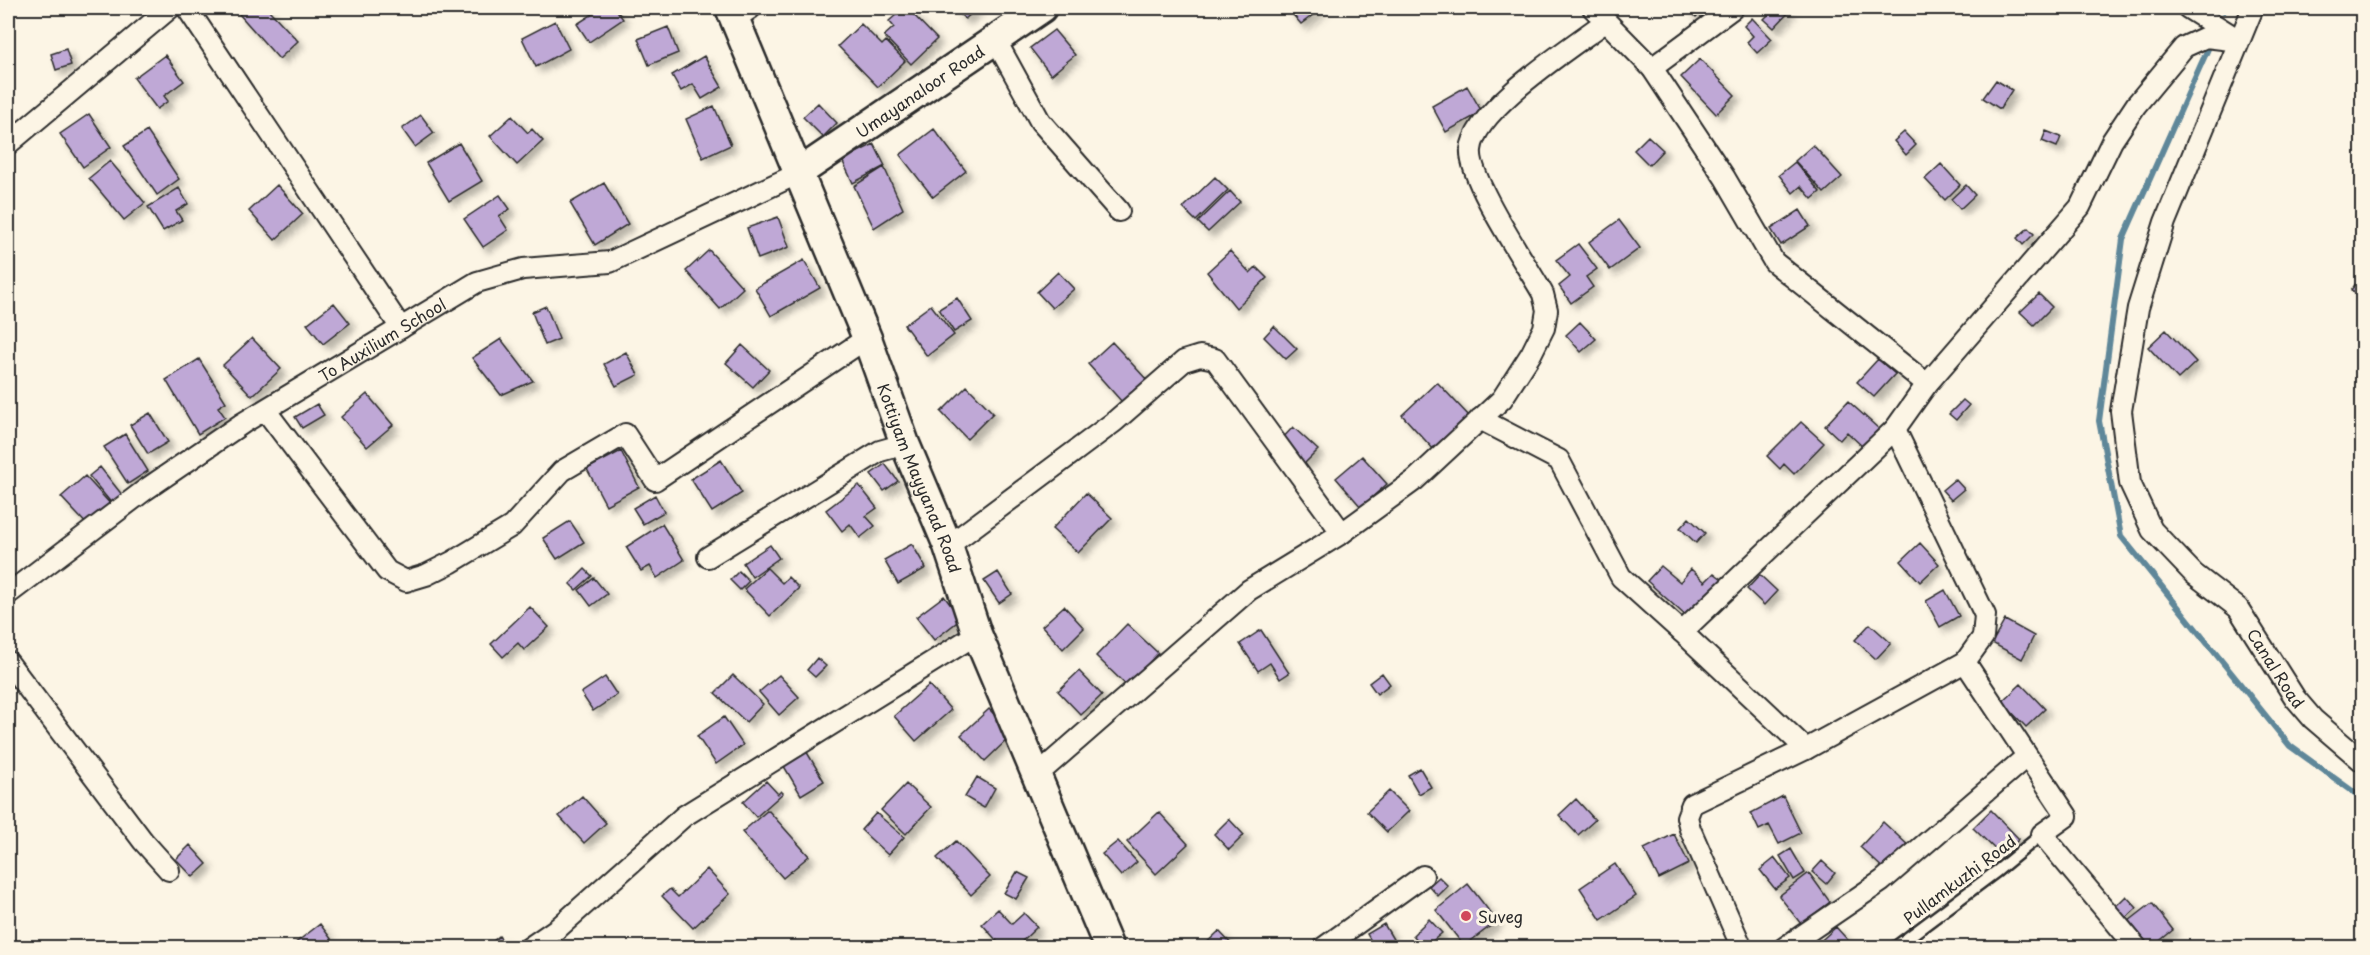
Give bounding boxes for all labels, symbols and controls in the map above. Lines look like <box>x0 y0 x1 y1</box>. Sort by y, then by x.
street label: Umayanaloor Road <box>850 39 989 143</box>
street label: To Auxilium School <box>314 292 450 387</box>
street label: Kottiyam Mayyanad Road <box>872 380 968 576</box>
street label: Canal Road <box>2242 623 2311 713</box>
street label: Pullamkuzhi Road <box>1897 828 2021 930</box>
place label: Suveg <box>1478 904 1523 928</box>
marker: Suveg <box>1459 909 1473 923</box>

